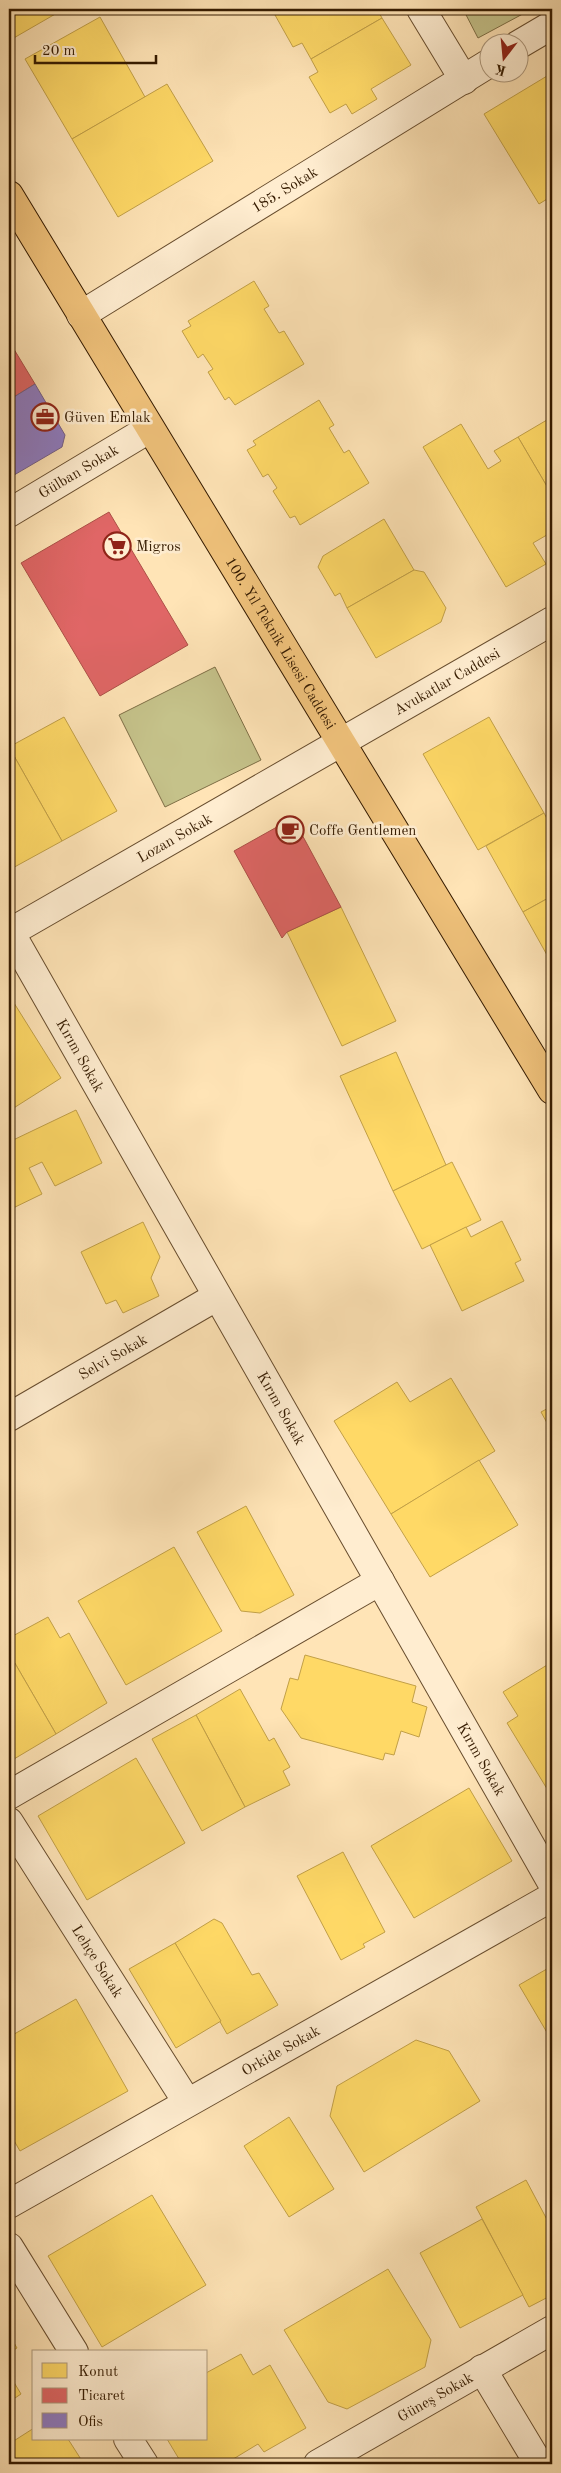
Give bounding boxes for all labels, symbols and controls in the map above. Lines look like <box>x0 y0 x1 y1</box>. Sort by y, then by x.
scale bar <box>35 32 156 64</box>
north arrow <box>478 32 528 82</box>
text: 20 m <box>42 44 76 59</box>
text: K <box>493 61 508 78</box>
street label: 185. Sokak <box>250 165 321 217</box>
office icon: Güven Emlak <box>30 402 60 432</box>
place label: Güven Emlak <box>64 411 151 426</box>
street label: Gülban Sokak <box>37 443 122 502</box>
supermarket icon: Migros <box>102 531 132 561</box>
place label: Migros <box>136 540 181 555</box>
street label: 100. Yıl Teknik Lisesi Caddesi <box>222 555 337 732</box>
street label: Avukatlar Caddesi <box>392 646 503 719</box>
street label: Lozan Sokak <box>135 812 216 866</box>
cafe icon: Coffe Gentlemen <box>275 815 305 845</box>
place label: Coffe Gentlemen <box>309 824 416 839</box>
street label: Kırım Sokak <box>52 1017 106 1095</box>
street label: Selvi Sokak <box>77 1332 151 1384</box>
street label: Kırım Sokak <box>253 1370 307 1448</box>
street label: Kırım Sokak <box>453 1721 507 1799</box>
street label: Lehçe Sokak <box>68 1923 125 2001</box>
street label: Orkide Sokak <box>240 2024 323 2080</box>
legend <box>32 2350 208 2440</box>
text: Konut <box>78 2365 118 2380</box>
street label: Güneş Sokak <box>396 2371 476 2426</box>
text: Ticaret <box>78 2389 125 2404</box>
text: Ofis <box>78 2415 103 2430</box>

